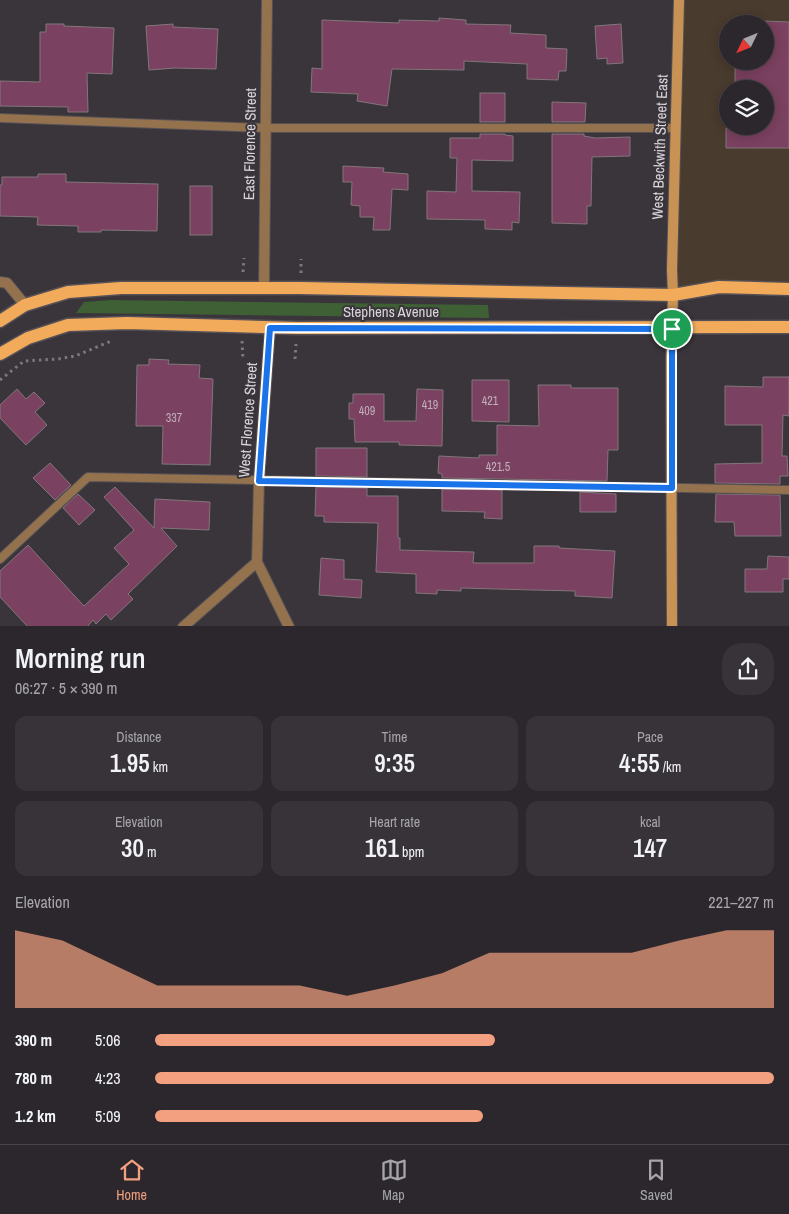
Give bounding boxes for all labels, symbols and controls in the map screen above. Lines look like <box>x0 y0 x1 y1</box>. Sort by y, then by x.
north arrow <box>719 15 774 70</box>
map controls <box>719 15 774 135</box>
street label: West Beckwith Street East <box>646 73 673 220</box>
button: layers <box>719 80 774 135</box>
street label: East Florence Street <box>238 87 261 200</box>
street label: Stephens Avenue <box>343 301 439 322</box>
pin <box>651 308 693 350</box>
icon: arrive <box>658 315 686 343</box>
street label: West Florence Street <box>233 361 262 478</box>
house number: 421 <box>482 393 499 409</box>
house number: 419 <box>422 397 438 413</box>
house number: 409 <box>359 403 375 419</box>
house number: 337 <box>166 410 183 426</box>
house number: 421.5 <box>486 459 511 475</box>
text: Morning run <box>15 639 146 677</box>
button: share <box>722 643 774 695</box>
text: 06:27 · 5 × 390 m <box>15 677 118 699</box>
text: Distance <box>116 728 161 746</box>
text: Time <box>382 728 407 746</box>
text: Pace <box>637 728 663 746</box>
text: 1.95 <box>110 746 150 780</box>
text: 9:35 <box>374 746 415 780</box>
text: 4:55 <box>619 746 660 780</box>
text: km <box>150 758 168 776</box>
text: /km <box>660 758 681 776</box>
text: Elevation <box>115 813 163 831</box>
text: Heart rate <box>369 813 420 831</box>
text: kcal <box>640 813 660 831</box>
text: 30 <box>121 831 144 865</box>
text: 161 <box>365 831 399 865</box>
text: 147 <box>633 831 667 865</box>
text: m <box>144 843 157 861</box>
text: bpm <box>399 843 424 861</box>
text: Elevation <box>15 891 70 913</box>
text: 221–227 m <box>708 891 774 913</box>
text: 390 m <box>15 1029 52 1051</box>
text: 5:06 <box>95 1029 121 1051</box>
text: 780 m <box>15 1067 52 1089</box>
text: 4:23 <box>95 1067 121 1089</box>
text: 1.2 km <box>15 1105 56 1127</box>
text: 5:09 <box>95 1105 121 1127</box>
tab: Home <box>116 1156 147 1204</box>
tab: Map <box>380 1156 408 1204</box>
tab: Saved <box>640 1156 673 1204</box>

